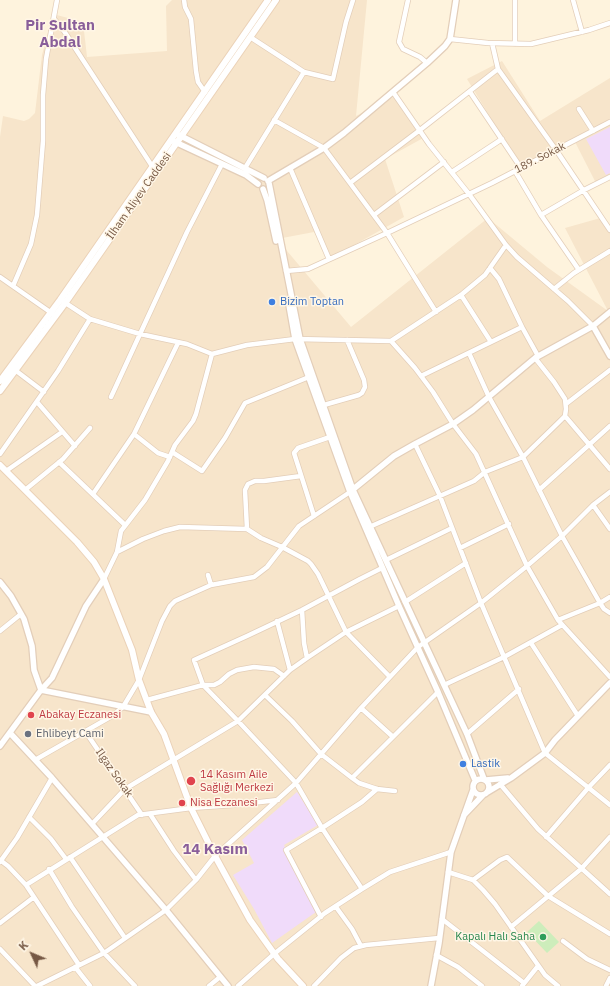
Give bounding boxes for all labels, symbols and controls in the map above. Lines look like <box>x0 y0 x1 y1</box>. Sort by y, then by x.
district label: Pir Sultan Abdal <box>25 17 95 52</box>
street label: 189. Sokak <box>512 140 568 176</box>
street label: İlham Aliyev Caddesi <box>104 150 174 242</box>
place label: Bizim Toptan <box>280 295 344 309</box>
marker: Bizim Toptan <box>267 297 277 307</box>
place label: Abakay Eczanesi <box>39 708 121 722</box>
marker: Abakay Eczanesi <box>26 710 36 720</box>
place label: Ehlibeyt Cami <box>36 727 104 741</box>
marker: Ehlibeyt Cami <box>23 729 33 739</box>
street label: Ilgaz Sokak <box>92 746 136 800</box>
place label: Lastik <box>471 757 500 771</box>
marker: Lastik <box>458 759 468 769</box>
place label: 14 Kasım Aile Sağlığı Merkezi <box>200 768 273 794</box>
marker: 14 Kasım Aile Sağlığı Merkezi <box>185 775 197 787</box>
place label: Nisa Eczanesi <box>190 796 258 810</box>
marker: Nisa Eczanesi <box>177 798 187 808</box>
district label: 14 Kasım <box>182 841 248 859</box>
place label: Kapalı Halı Saha <box>455 930 535 944</box>
marker: Kapalı Halı Saha <box>538 932 548 942</box>
north arrow <box>12 934 52 974</box>
text: K <box>16 938 31 953</box>

